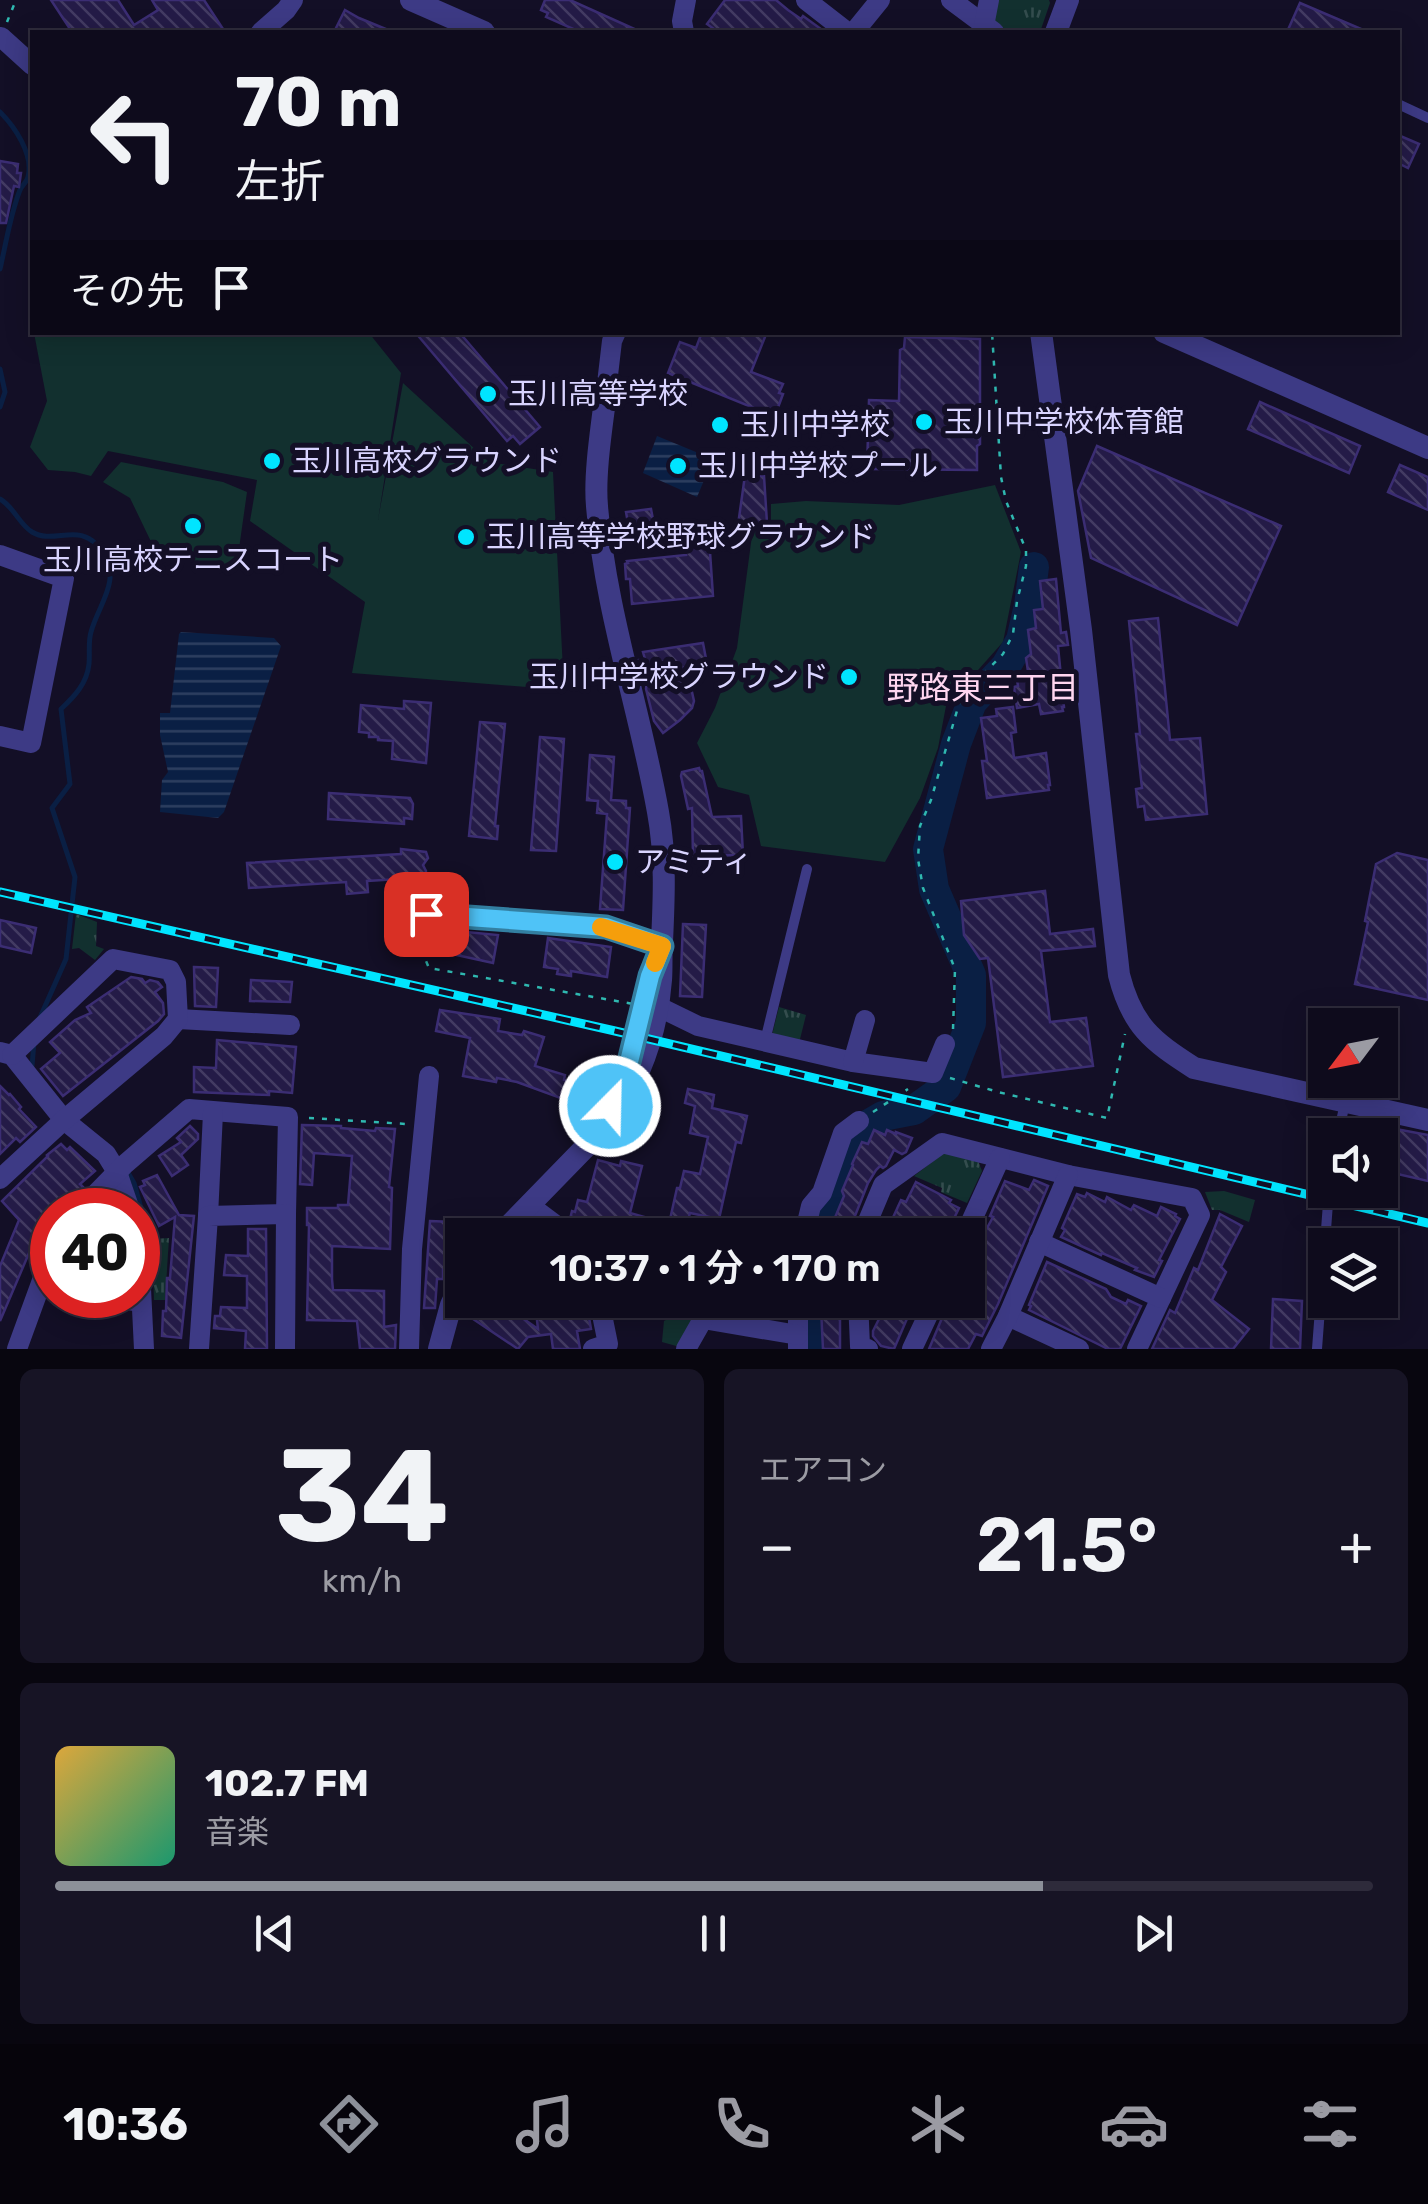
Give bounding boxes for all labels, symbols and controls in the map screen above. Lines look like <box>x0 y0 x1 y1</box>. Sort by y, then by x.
text: 70 m <box>235 61 402 144</box>
icon: left <box>70 70 200 200</box>
text: 左折 <box>235 155 325 208</box>
icon: arrive <box>204 260 259 315</box>
text: その先 <box>70 268 184 314</box>
place label: 玉川高等学校 <box>508 376 688 412</box>
marker: 玉川高等学校 <box>477 383 499 405</box>
place label: 玉川中学校体育館 <box>944 404 1184 440</box>
place label: 玉川中学校 <box>740 407 890 443</box>
marker: 玉川中学校体育館 <box>913 411 935 433</box>
marker: 玉川中学校 <box>709 414 731 436</box>
place label: 玉川高校グラウンド <box>292 443 562 479</box>
place label: 玉川中学校プール <box>698 448 938 484</box>
marker: 玉川高校グラウンド <box>261 450 283 472</box>
marker: 玉川中学校プール <box>667 455 689 477</box>
marker: 玉川高校テニスコート <box>182 515 204 537</box>
place label: 玉川高等学校野球グラウンド <box>486 519 876 555</box>
marker: 玉川高等学校野球グラウンド <box>455 526 477 548</box>
place label: 玉川高校テニスコート <box>43 542 343 578</box>
place label: 玉川中学校グラウンド <box>529 659 829 695</box>
marker: 玉川中学校グラウンド <box>838 666 860 688</box>
district label: 野路東三丁目 <box>887 669 1079 707</box>
place label: アミティ <box>635 844 753 880</box>
marker: アミティ <box>604 851 626 873</box>
pin <box>384 872 469 957</box>
icon: arrive <box>399 887 454 942</box>
north arrow <box>1308 1008 1398 1098</box>
map controls <box>1308 1008 1398 1318</box>
position arrow <box>558 1054 662 1158</box>
button: sound <box>1308 1118 1398 1208</box>
speed limit sign: 40 <box>30 1188 160 1318</box>
button: layers <box>1308 1228 1398 1318</box>
text: 10:37 · 1 分 · 170 m <box>549 1245 881 1291</box>
text: 34 <box>275 1419 449 1574</box>
text: エアコン <box>759 1451 887 1489</box>
text: 21.5° <box>976 1501 1158 1590</box>
text: − <box>759 1514 795 1579</box>
text: + <box>1339 1514 1373 1579</box>
text: km/h <box>322 1562 402 1600</box>
text: 102.7 FM <box>205 1760 369 1806</box>
text: 音楽 <box>205 1813 269 1851</box>
icon: previous <box>247 1906 302 1961</box>
icon: pause <box>686 1906 741 1961</box>
icon: next <box>1126 1906 1181 1961</box>
icon: directions <box>314 2089 384 2159</box>
icon: music <box>510 2089 580 2159</box>
icon: phone <box>707 2089 777 2159</box>
icon: climate <box>903 2089 973 2159</box>
icon: car <box>1099 2089 1169 2159</box>
icon: filters <box>1295 2089 1365 2159</box>
text: 10:36 <box>63 2098 188 2151</box>

